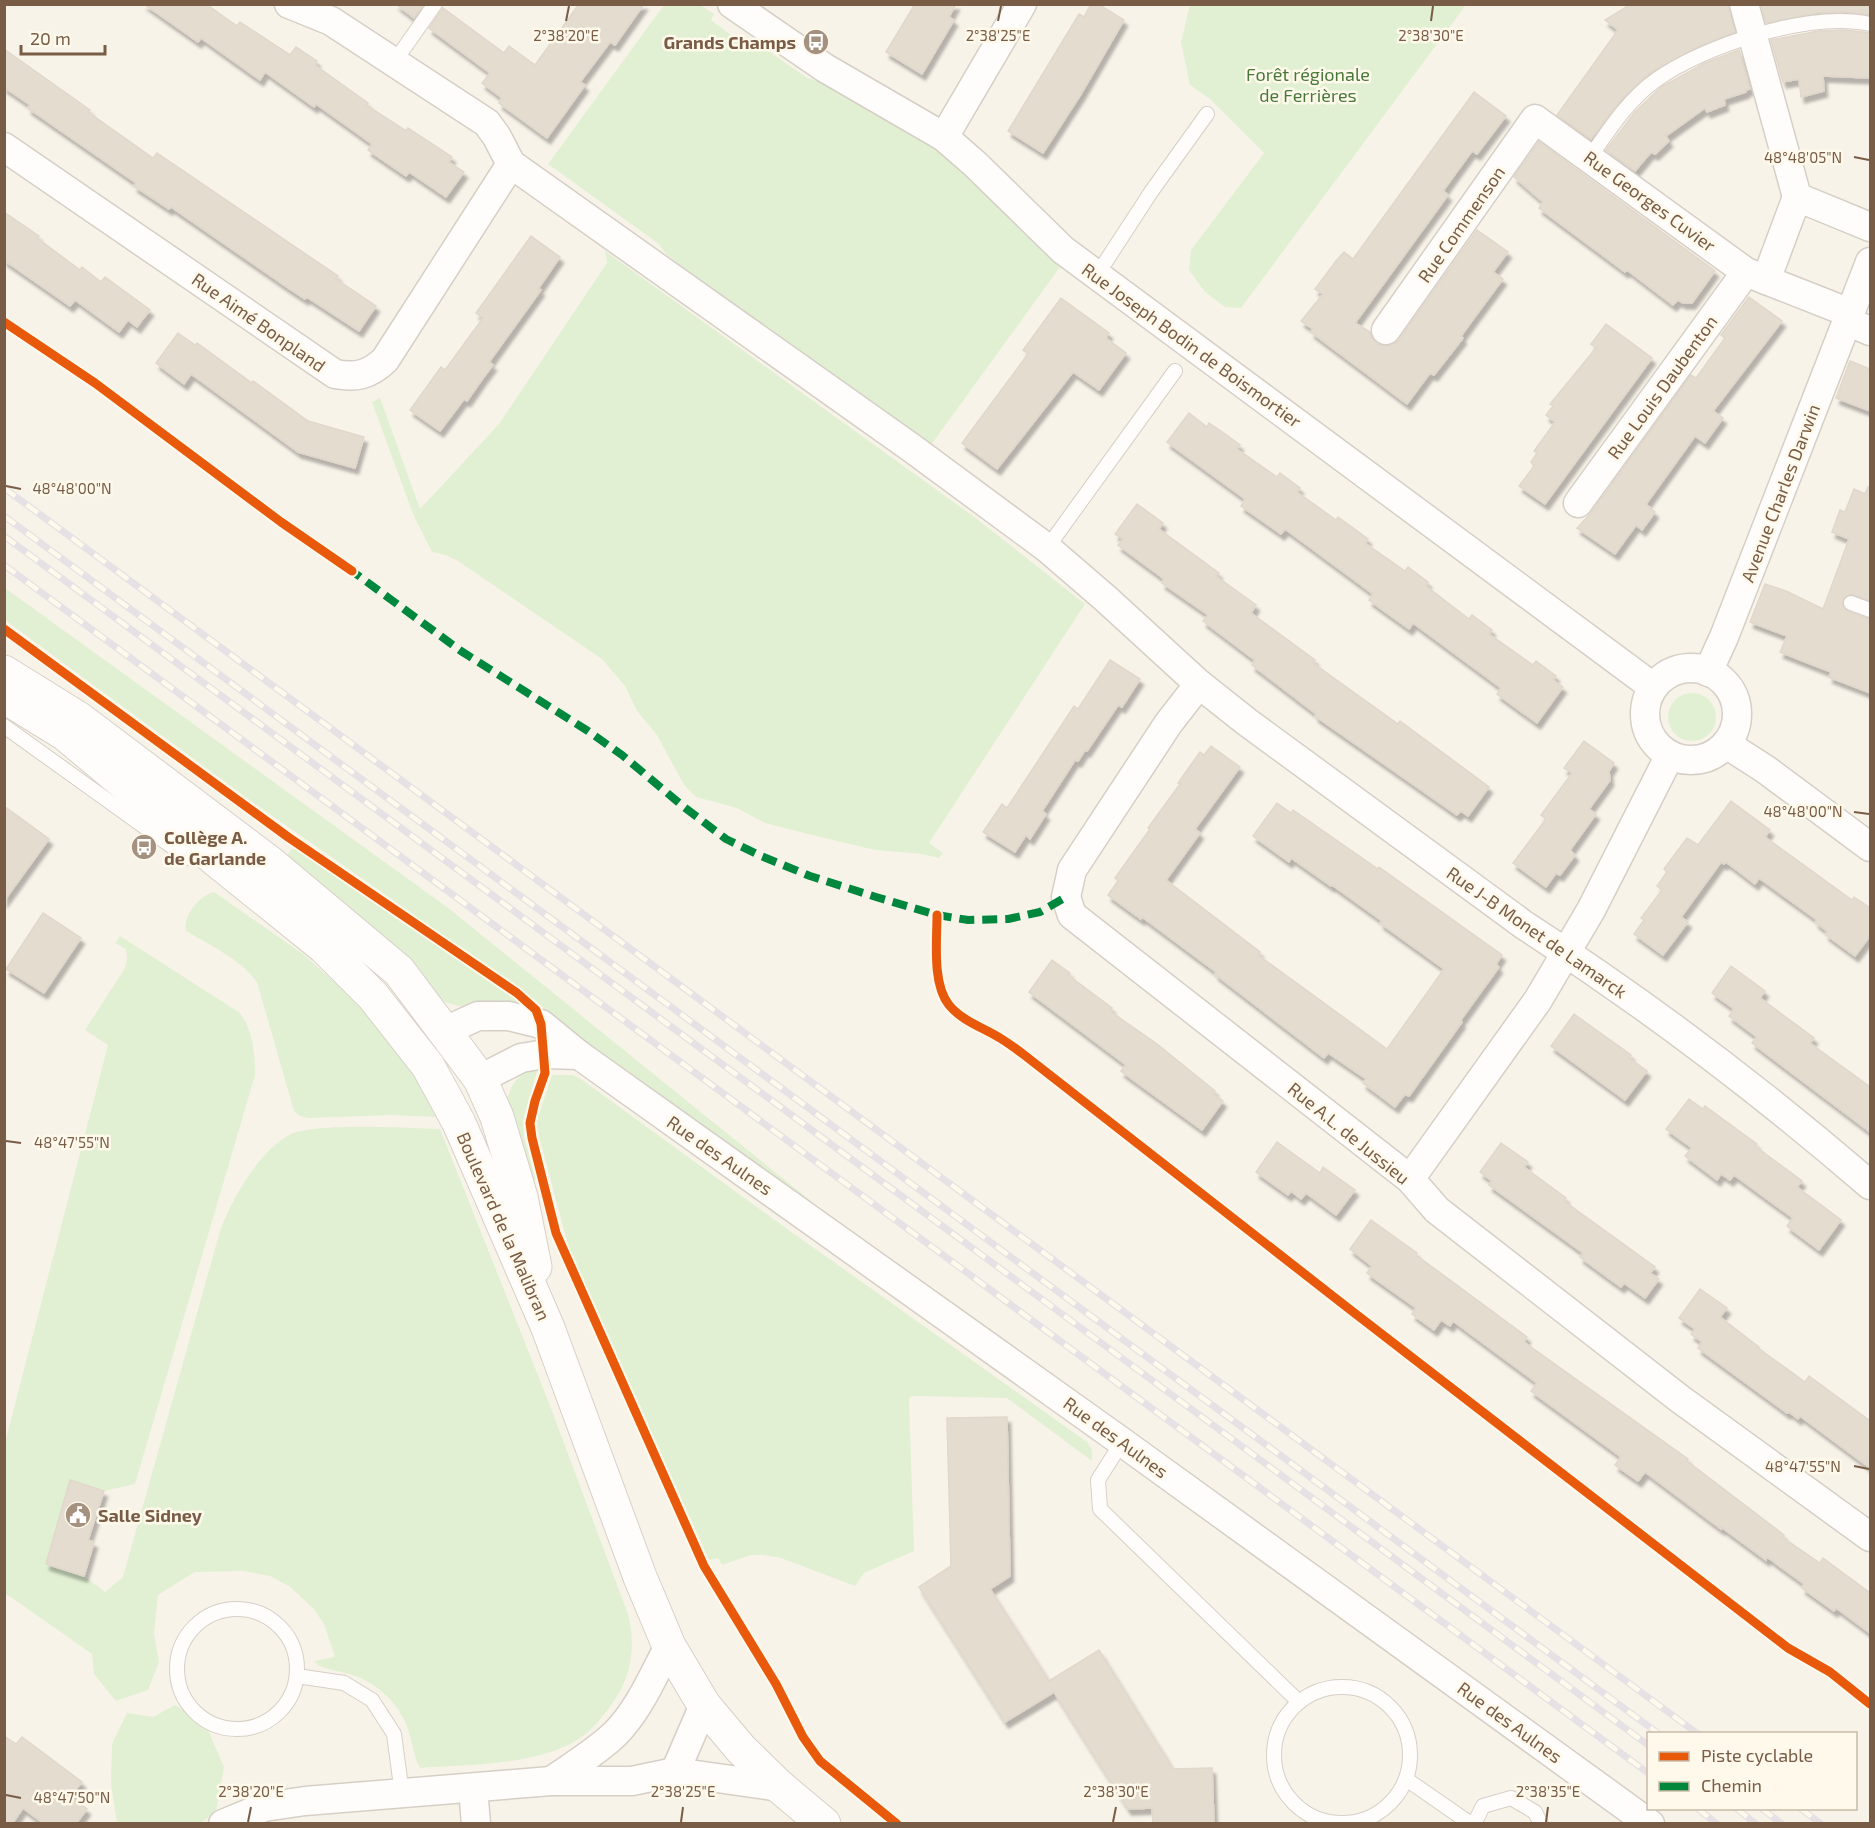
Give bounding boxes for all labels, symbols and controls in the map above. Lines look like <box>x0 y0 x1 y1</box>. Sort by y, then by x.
scale bar <box>21 18 105 56</box>
text: 2°38'20"E <box>533 26 599 44</box>
text: 2°38'25"E <box>966 26 1030 44</box>
text: 2°38'30"E <box>1398 26 1464 44</box>
text: 20 m <box>30 27 71 49</box>
bus stop icon: Grands Champs <box>801 27 831 57</box>
place label: Grands Champs <box>664 31 796 53</box>
park label: Forêt régionale de Ferrières <box>1246 63 1370 106</box>
street label: Rue Georges Cuvier <box>1580 146 1720 256</box>
text: 48°48'05"N <box>1764 148 1842 166</box>
street label: Rue Commenson <box>1413 162 1509 286</box>
street label: Rue Joseph Bodin de Boismortier <box>1078 258 1306 432</box>
street label: Rue Aimé Bonpland <box>188 268 330 376</box>
street label: Rue Louis Daubenton <box>1602 311 1722 463</box>
street label: Avenue Charles Darwin <box>1736 401 1824 585</box>
text: 48°48'00"N <box>32 479 112 497</box>
text: 48°48'00"N <box>1763 802 1843 820</box>
place label: Collège A. de Garlande <box>164 826 266 869</box>
bus stop icon: Collège A. de Garlande <box>129 832 159 862</box>
street label: Rue J-B Monet de Lamarck <box>1443 861 1631 1003</box>
street label: Rue A.L. de Jussieu <box>1284 1077 1414 1189</box>
street label: Rue des Aulnes <box>663 1110 777 1200</box>
street label: Boulevard de la Malibran <box>452 1128 556 1324</box>
text: 48°47'55"N <box>34 1133 110 1151</box>
street label: Rue des Aulnes <box>1059 1392 1173 1482</box>
text: 48°47'55"N <box>1765 1457 1841 1475</box>
public building icon: Salle Sidney <box>63 1500 93 1530</box>
place label: Salle Sidney <box>98 1504 203 1526</box>
street label: Rue des Aulnes <box>1453 1677 1567 1767</box>
legend <box>1647 1732 1857 1810</box>
text: Piste cyclable <box>1701 1744 1813 1766</box>
text: Chemin <box>1701 1774 1762 1796</box>
text: 2°38'20"E <box>218 1782 284 1800</box>
text: 2°38'25"E <box>651 1782 715 1800</box>
text: 2°38'30"E <box>1083 1782 1149 1800</box>
text: 2°38'35"E <box>1516 1782 1580 1800</box>
text: 48°47'50"N <box>34 1788 110 1806</box>

